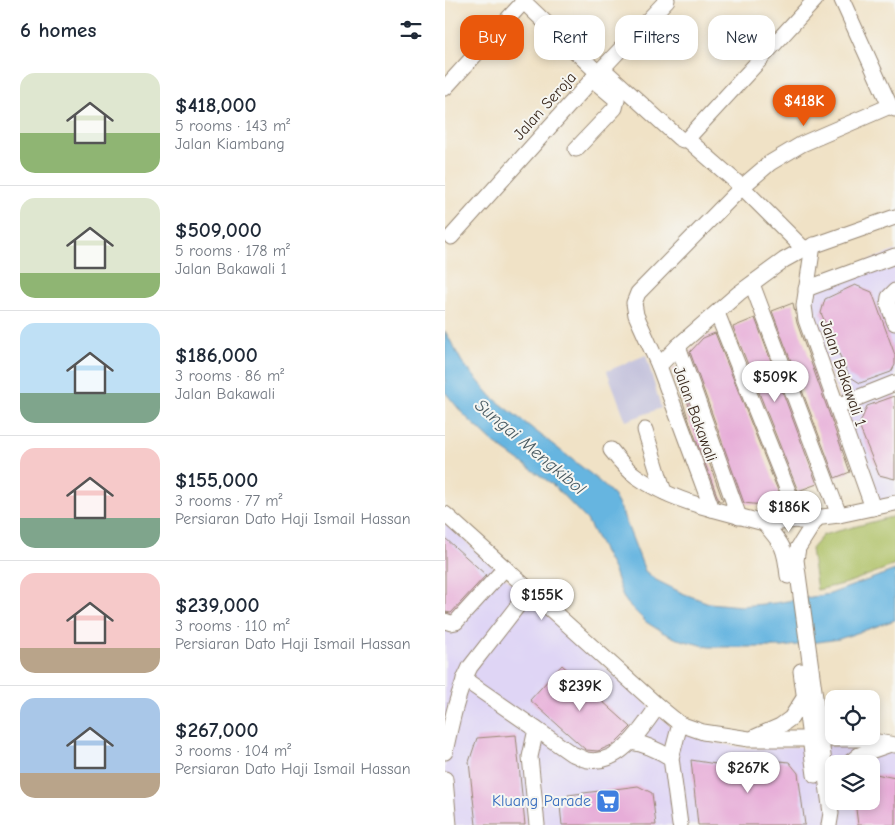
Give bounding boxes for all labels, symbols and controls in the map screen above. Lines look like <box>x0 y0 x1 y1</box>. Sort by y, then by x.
chip: Buy <box>460 15 524 60</box>
chip: Rent <box>534 15 605 60</box>
chip: Filters <box>615 15 698 60</box>
chip: New <box>708 15 775 60</box>
icon: filters <box>397 16 425 44</box>
text: 6 homes <box>20 18 96 42</box>
street label: Jalan Seroja <box>510 68 580 144</box>
pin: $418K <box>769 84 839 127</box>
text: $418K <box>784 92 824 110</box>
icon: home <box>60 93 120 153</box>
text: $418,000 <box>175 93 257 117</box>
text: 5 rooms · 143 m² <box>175 117 290 135</box>
text: Jalan Kiambang <box>175 135 285 153</box>
icon: home <box>60 218 120 278</box>
text: $509,000 <box>175 218 262 242</box>
text: 5 rooms · 178 m² <box>175 242 290 260</box>
text: Jalan Bakawali 1 <box>175 260 287 278</box>
street label: Jalan Bakawali 1 <box>816 317 870 429</box>
icon: home <box>60 343 120 403</box>
text: $186,000 <box>175 343 258 367</box>
pin: $509K <box>740 360 810 403</box>
street label: Jalan Bakawali <box>669 364 721 464</box>
text: 3 rooms · 86 m² <box>175 367 284 385</box>
text: $509K <box>753 368 797 386</box>
text: Jalan Bakawali <box>175 385 275 403</box>
water label: Sungai Mengkibol <box>471 395 590 500</box>
icon: home <box>60 468 120 528</box>
text: $155,000 <box>175 468 258 492</box>
pin: $186K <box>754 490 824 533</box>
text: 3 rooms · 77 m² <box>175 492 283 510</box>
text: $186K <box>768 498 810 516</box>
text: Persiaran Dato Haji Ismail Hassan <box>175 510 411 528</box>
pin: $155K <box>507 578 577 621</box>
text: $155K <box>521 586 563 604</box>
icon: home <box>60 593 120 653</box>
text: $239,000 <box>175 593 259 617</box>
text: 3 rooms · 110 m² <box>175 617 290 635</box>
text: Persiaran Dato Haji Ismail Hassan <box>175 635 411 653</box>
pin: $239K <box>545 670 615 712</box>
text: $239K <box>559 677 601 695</box>
map controls <box>825 690 880 810</box>
button: locate <box>825 690 880 745</box>
icon: home <box>60 718 120 778</box>
text: $267,000 <box>175 718 259 742</box>
text: 3 rooms · 104 m² <box>175 742 291 760</box>
pin: $267K <box>713 752 783 794</box>
button: layers <box>825 755 880 810</box>
text: $267K <box>727 759 769 777</box>
text: Persiaran Dato Haji Ismail Hassan <box>175 760 411 778</box>
supermarket icon: Kluang Parade <box>595 788 621 814</box>
place label: Kluang Parade <box>492 792 591 810</box>

